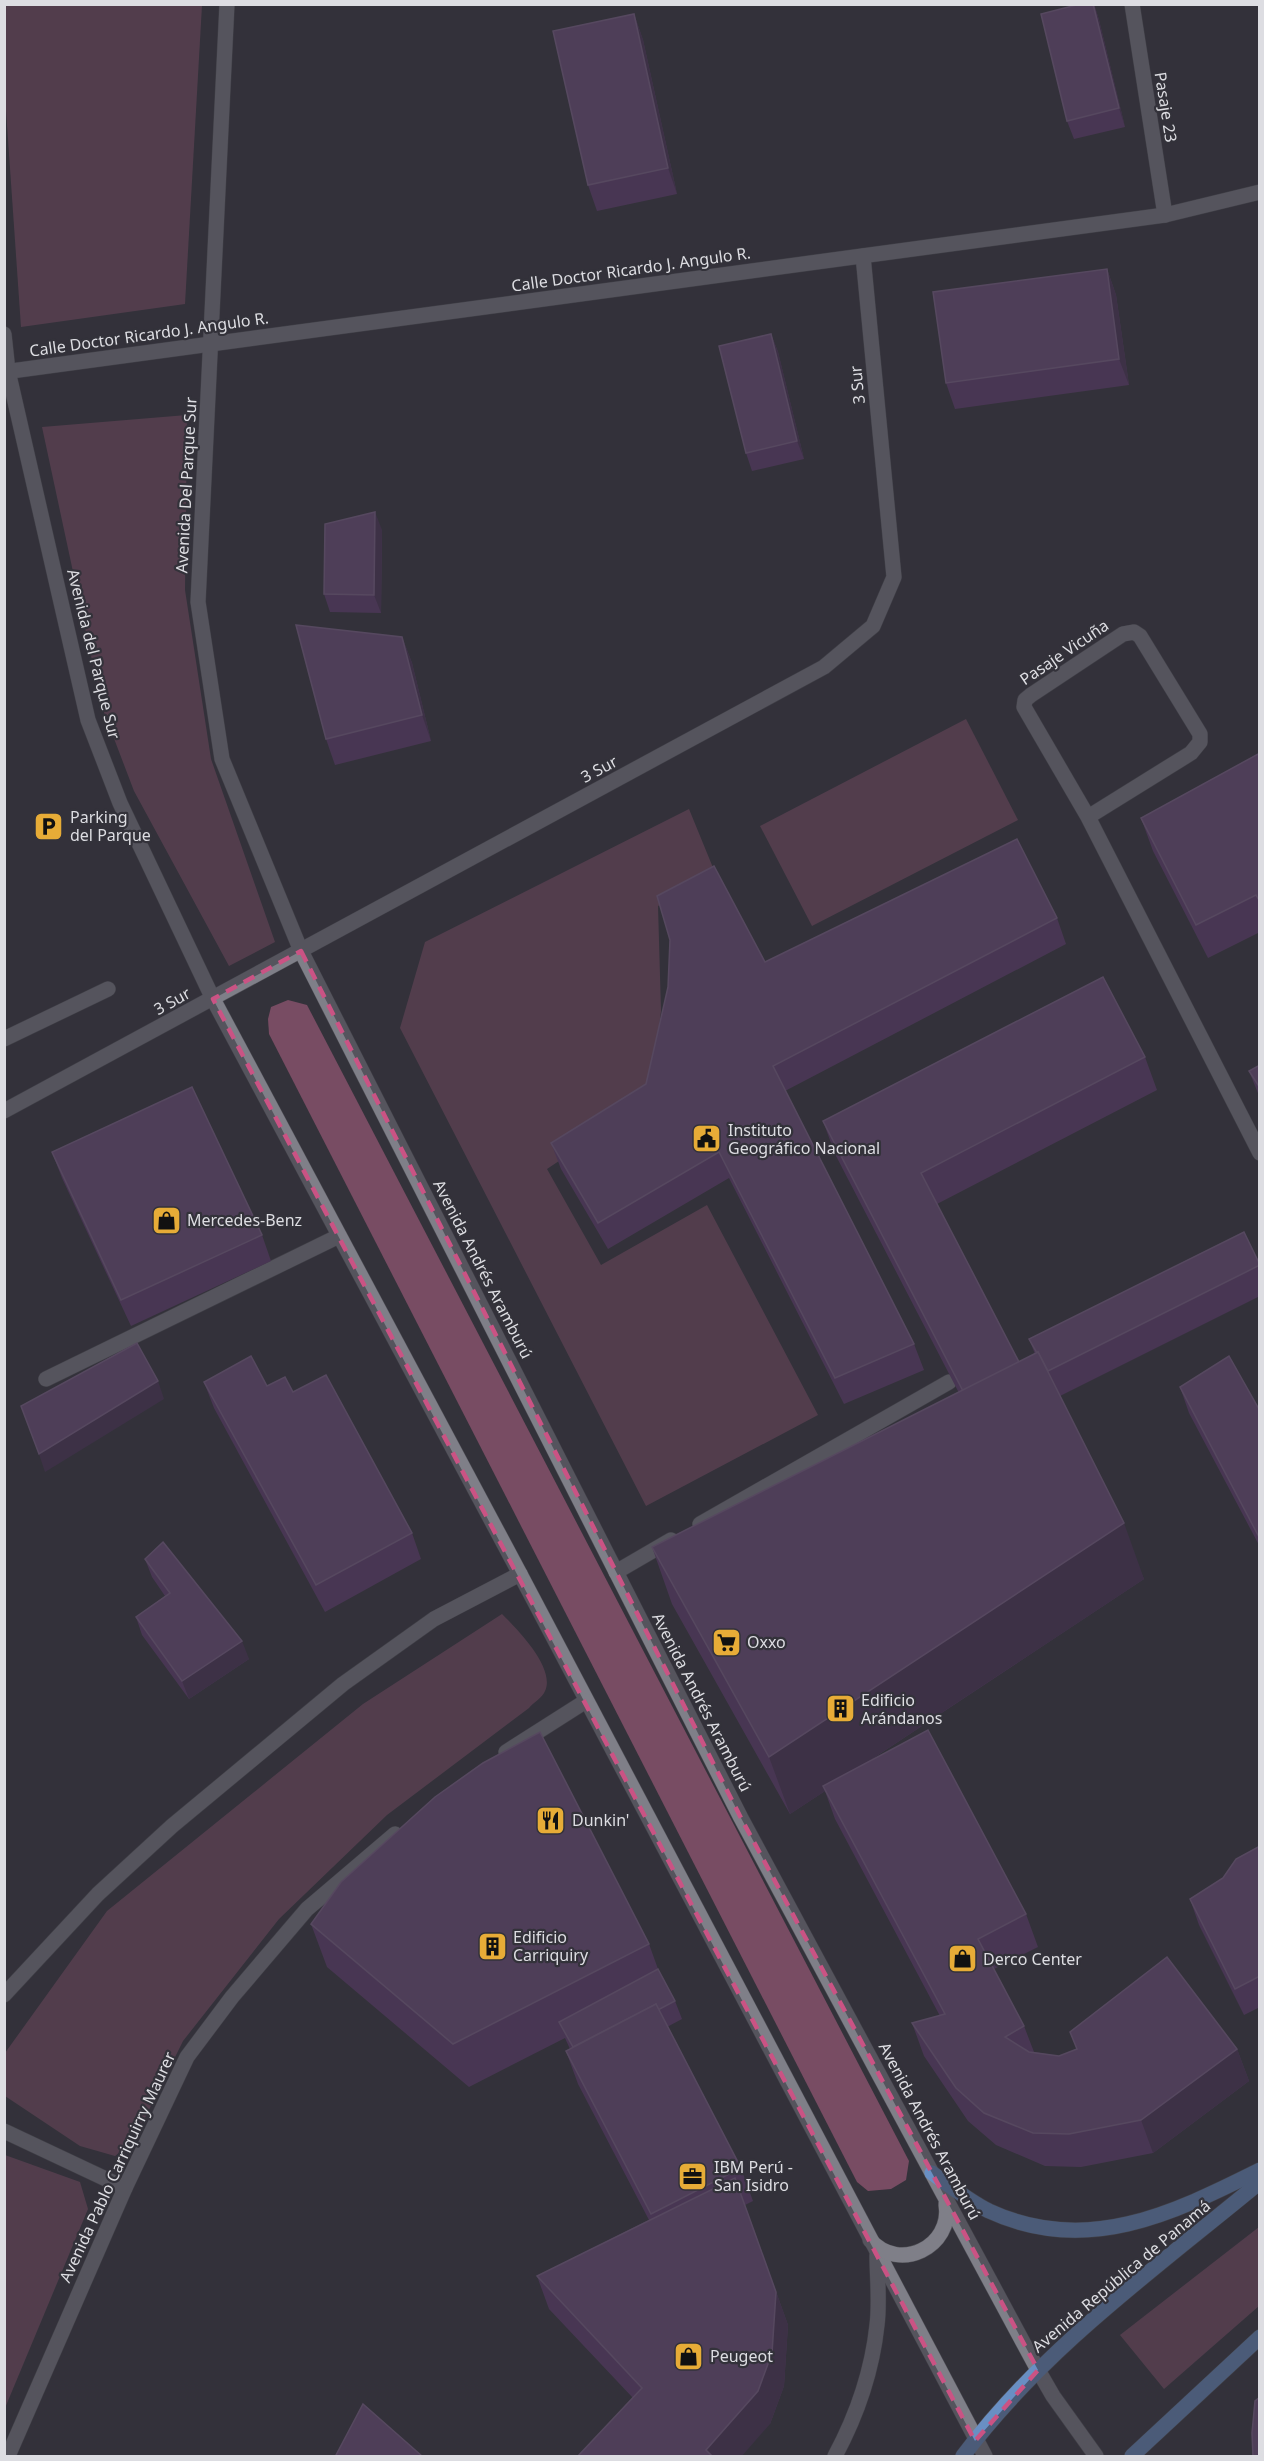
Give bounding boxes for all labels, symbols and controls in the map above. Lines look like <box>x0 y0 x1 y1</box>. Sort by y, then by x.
street label: Pasaje 23 <box>1150 70 1182 144</box>
street label: Calle Doctor Ricardo J. Angulo R. <box>510 241 752 297</box>
street label: Calle Doctor Ricardo J. Angulo R. <box>28 306 270 362</box>
street label: 3 Sur <box>844 364 870 405</box>
street label: Avenida Del Parque Sur <box>170 396 202 574</box>
street label: Avenida del Parque Sur <box>62 567 126 742</box>
street label: Pasaje Vicuña <box>1015 614 1113 690</box>
street label: 3 Sur <box>577 750 622 788</box>
place label: Parking del Parque <box>70 806 151 846</box>
parking icon: Parking del Parque <box>33 810 65 842</box>
street label: 3 Sur <box>150 982 195 1020</box>
place label: Instituto Geográfico Nacional <box>728 1119 880 1159</box>
public building icon: Instituto Geográfico Nacional <box>691 1123 723 1155</box>
street label: Avenida Andrés Aramburú <box>428 1176 538 1362</box>
shop icon: Mercedes-Benz <box>150 1204 182 1236</box>
place label: Mercedes-Benz <box>187 1209 302 1231</box>
street label: Avenida Andrés Aramburú <box>647 1609 757 1795</box>
supermarket icon: Oxxo <box>710 1626 742 1658</box>
place label: Oxxo <box>747 1631 786 1653</box>
place label: Edificio Arándanos <box>861 1689 942 1729</box>
building icon: Edificio Arándanos <box>824 1693 856 1725</box>
restaurant icon: Dunkin' <box>535 1804 567 1836</box>
place label: Dunkin' <box>572 1809 629 1831</box>
place label: Edificio Carriquiry <box>513 1926 589 1966</box>
building icon: Edificio Carriquiry <box>476 1930 508 1962</box>
shop icon: Derco Center <box>946 1943 978 1975</box>
place label: Derco Center <box>983 1948 1082 1970</box>
street label: Avenida Andrés Aramburú <box>874 2038 986 2224</box>
street label: Avenida Pablo Carriquirry Maurer <box>54 2048 180 2286</box>
place label: IBM Perú - San Isidro <box>714 2156 793 2196</box>
office icon: IBM Perú - San Isidro <box>677 2160 709 2192</box>
street label: Avenida República de Panamá <box>1027 2195 1215 2357</box>
shop icon: Peugeot <box>673 2340 705 2372</box>
place label: Peugeot <box>710 2345 773 2367</box>

